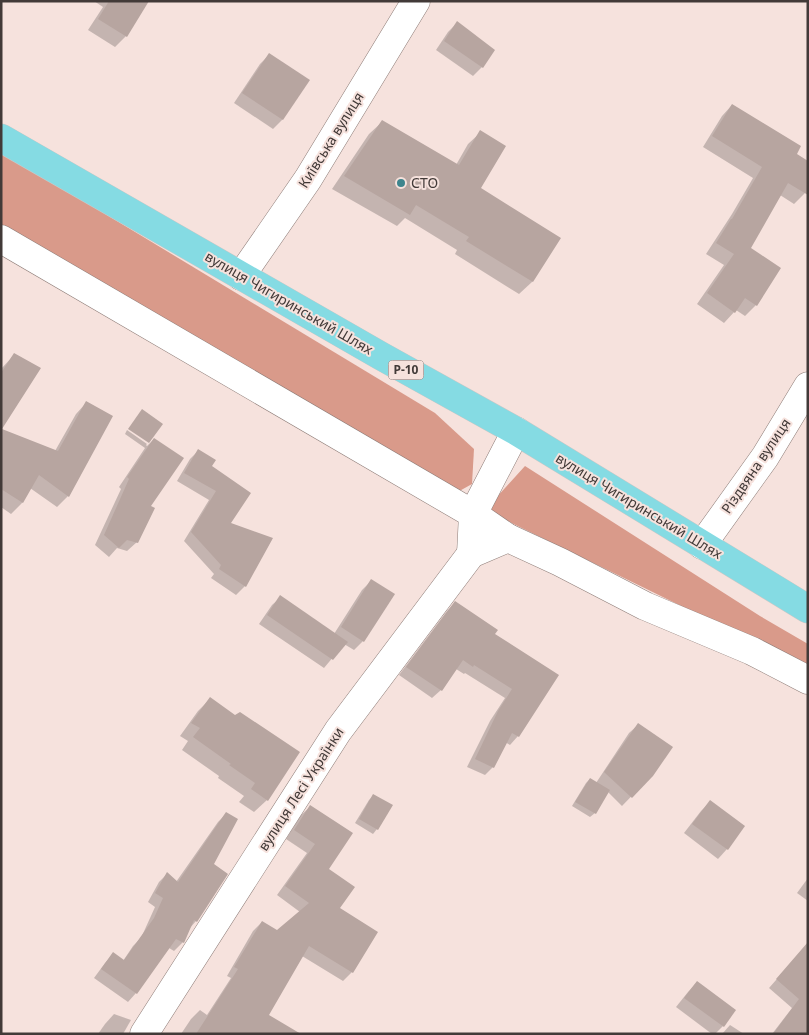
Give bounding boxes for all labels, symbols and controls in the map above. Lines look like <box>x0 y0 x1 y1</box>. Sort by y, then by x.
street label: Київська вулиця <box>293 88 368 191</box>
place label: СТО <box>411 173 438 192</box>
marker: СТО <box>395 177 407 189</box>
street label: вулиця Чигиринський Шлях <box>202 247 377 359</box>
road number: Р-10 <box>388 360 424 380</box>
street label: Різдвяна вулиця <box>717 414 795 517</box>
street label: вулиця Чигиринський Шлях <box>552 448 727 563</box>
street label: вулиця Лесі Українки <box>254 723 348 854</box>

